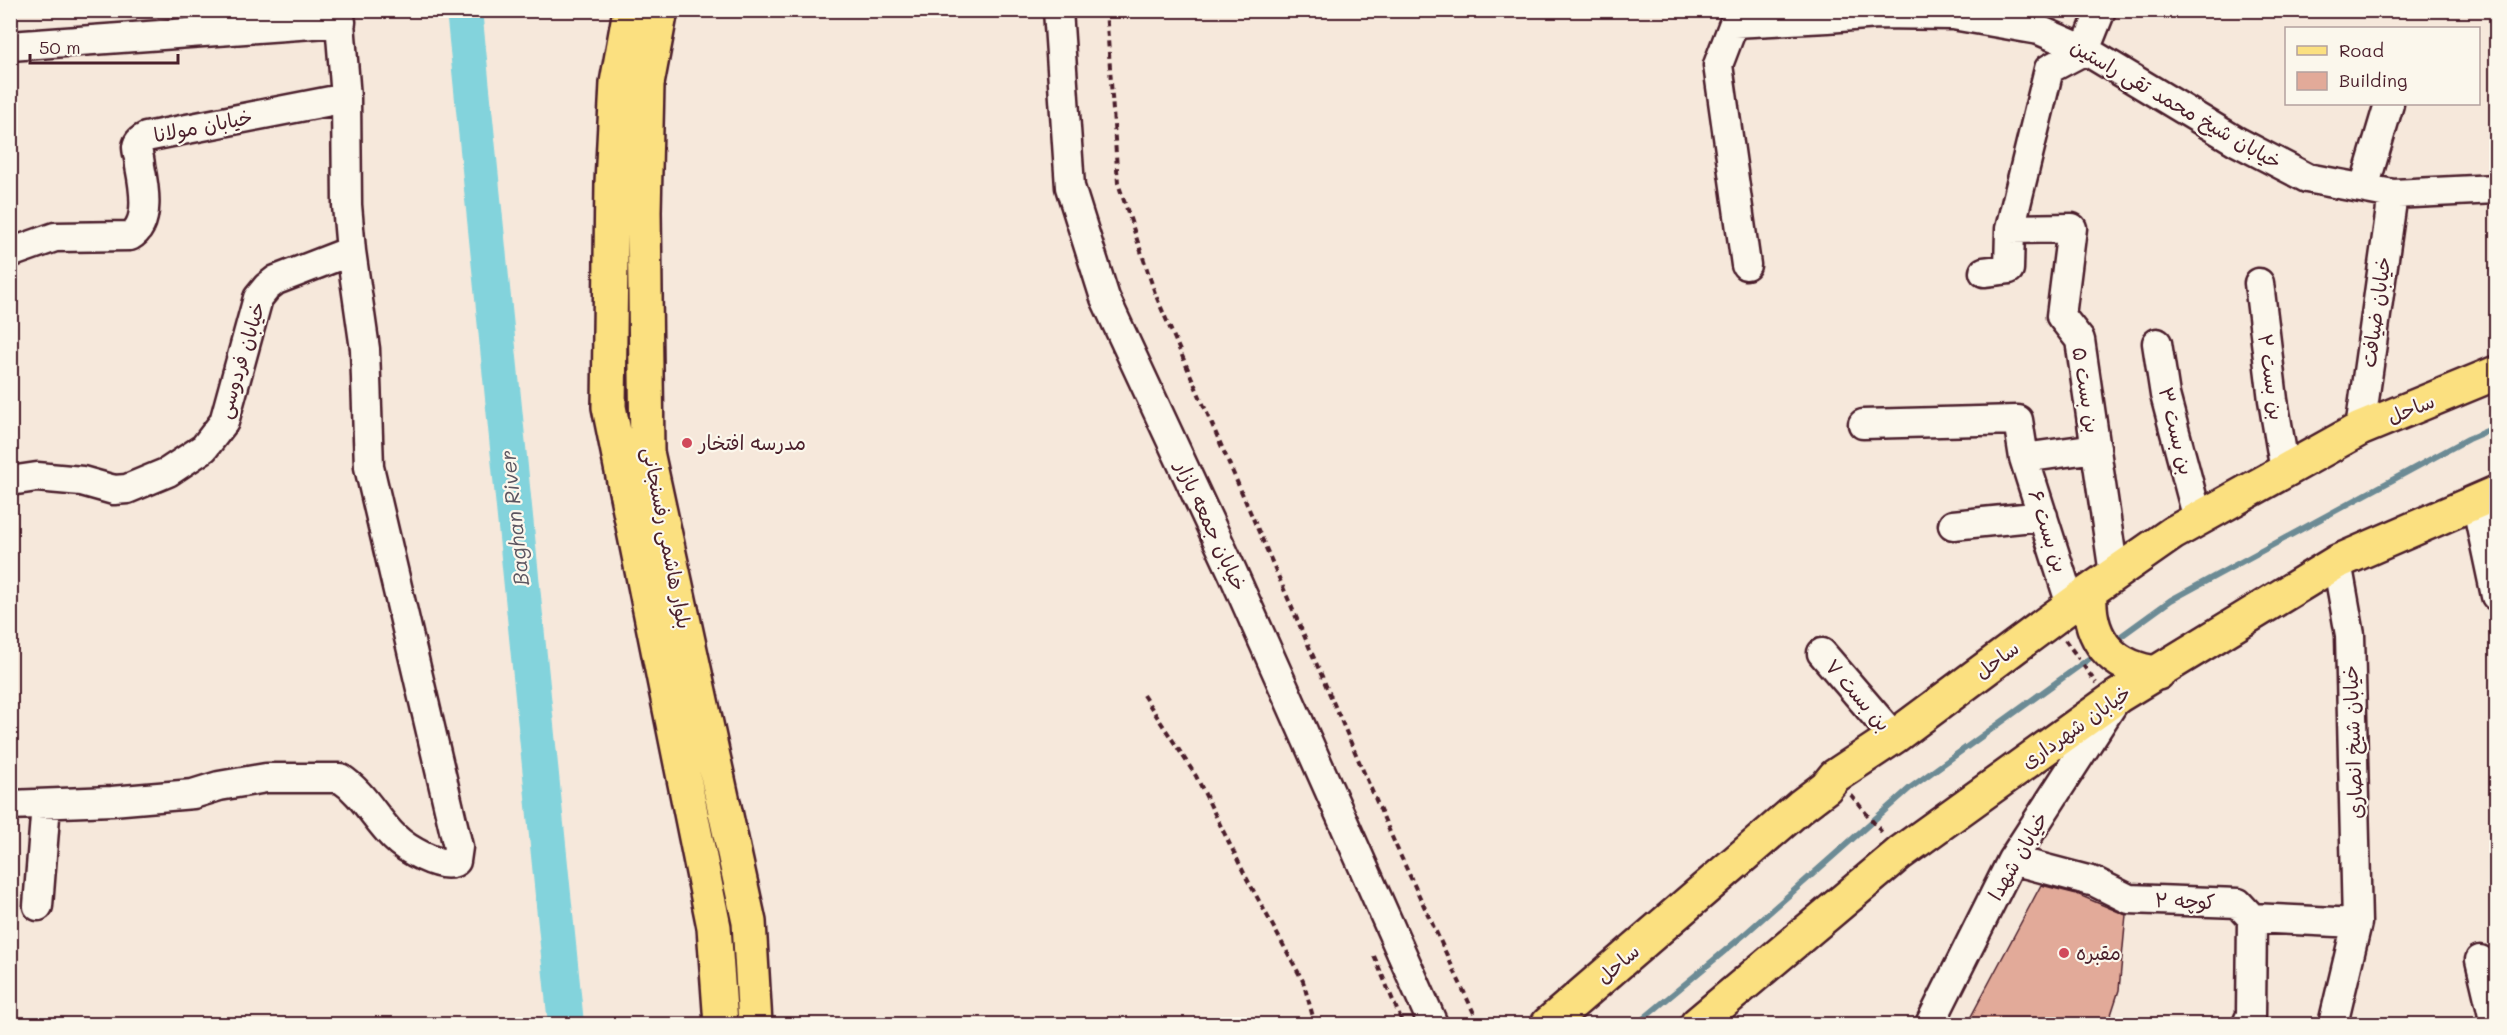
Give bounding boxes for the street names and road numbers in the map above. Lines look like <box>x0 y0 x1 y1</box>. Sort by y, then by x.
street label: خیابان شیخ محمد تقی راستین <box>2065 32 2287 176</box>
street label: خیابان مولانا <box>151 103 255 149</box>
street label: خیابان ضیافت <box>2354 255 2396 369</box>
street label: خیابان فردوسی <box>210 298 271 422</box>
street label: بن بست ۲ <box>2253 332 2291 422</box>
street label: بن بست ۵ <box>2067 345 2107 435</box>
street label: بن بست ۳ <box>2154 384 2200 477</box>
street label: ساحل <box>2383 387 2438 429</box>
street label: بلوار هاشمی رفسنجانی <box>637 445 698 631</box>
street label: خیابان جمعه بازار <box>1170 455 1253 595</box>
street label: بن بست ۶ <box>2023 486 2074 575</box>
street label: ساحل <box>1969 634 2024 684</box>
street label: بن بست ۷ <box>1820 653 1897 736</box>
street label: خیابان شیخ انصاری <box>2336 664 2370 820</box>
street label: خیابان شهرداری <box>2015 679 2135 774</box>
street label: خیابان شهدا <box>1981 807 2053 904</box>
street label: کوچه ۲ <box>2154 886 2216 915</box>
street label: ساحل <box>1590 937 1644 989</box>

